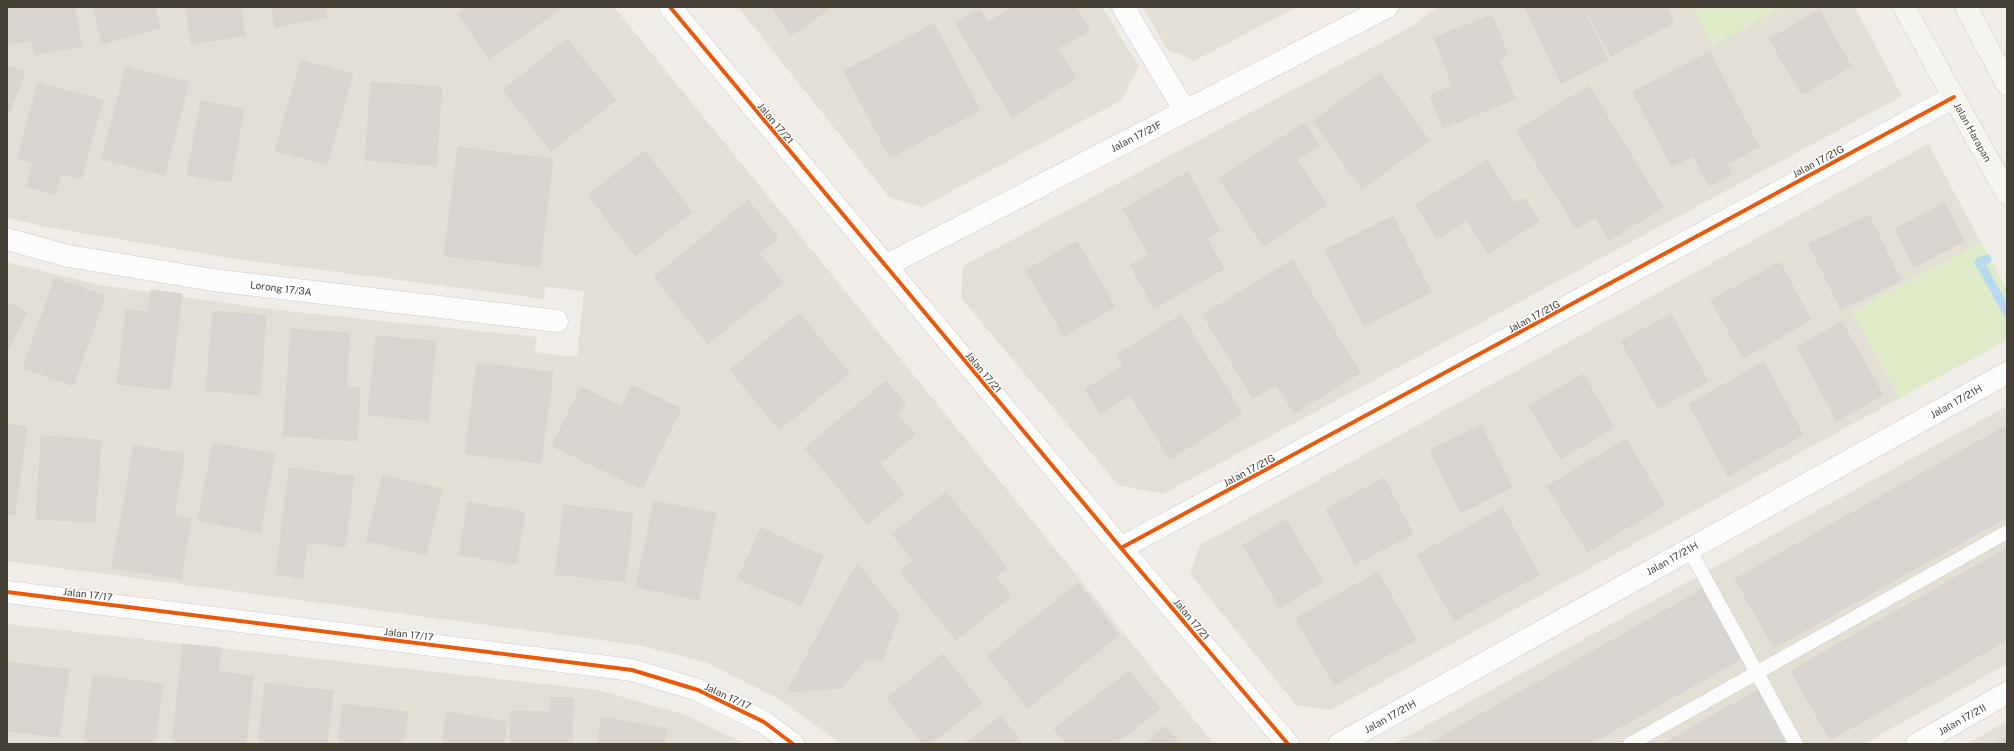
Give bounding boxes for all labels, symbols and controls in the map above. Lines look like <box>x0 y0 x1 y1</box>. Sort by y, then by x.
street label: Jalan 17/21 <box>755 100 797 146</box>
street label: Jalan Harapan <box>1952 100 1994 164</box>
street label: Jalan 17/21F <box>1108 118 1164 154</box>
street label: Jalan 17/21G <box>1790 142 1846 180</box>
street label: Lorong 17/3A <box>249 278 313 298</box>
street label: Jalan 17/21G <box>1506 297 1562 335</box>
street label: Jalan 17/21 <box>963 349 1005 395</box>
street label: Jalan 17/21H <box>1928 382 1984 420</box>
street label: Jalan 17/21G <box>1221 451 1277 489</box>
street label: Jalan 17/21H <box>1644 539 1700 577</box>
street label: Jalan 17/17 <box>63 585 113 603</box>
street label: Jalan 17/21 <box>1171 596 1213 642</box>
street label: Jalan 17/17 <box>384 625 434 643</box>
street label: Jalan 17/17 <box>703 680 753 712</box>
street label: Jalan 17/21H <box>1362 697 1418 735</box>
street label: Jalan 17/21I <box>1936 701 1988 737</box>

